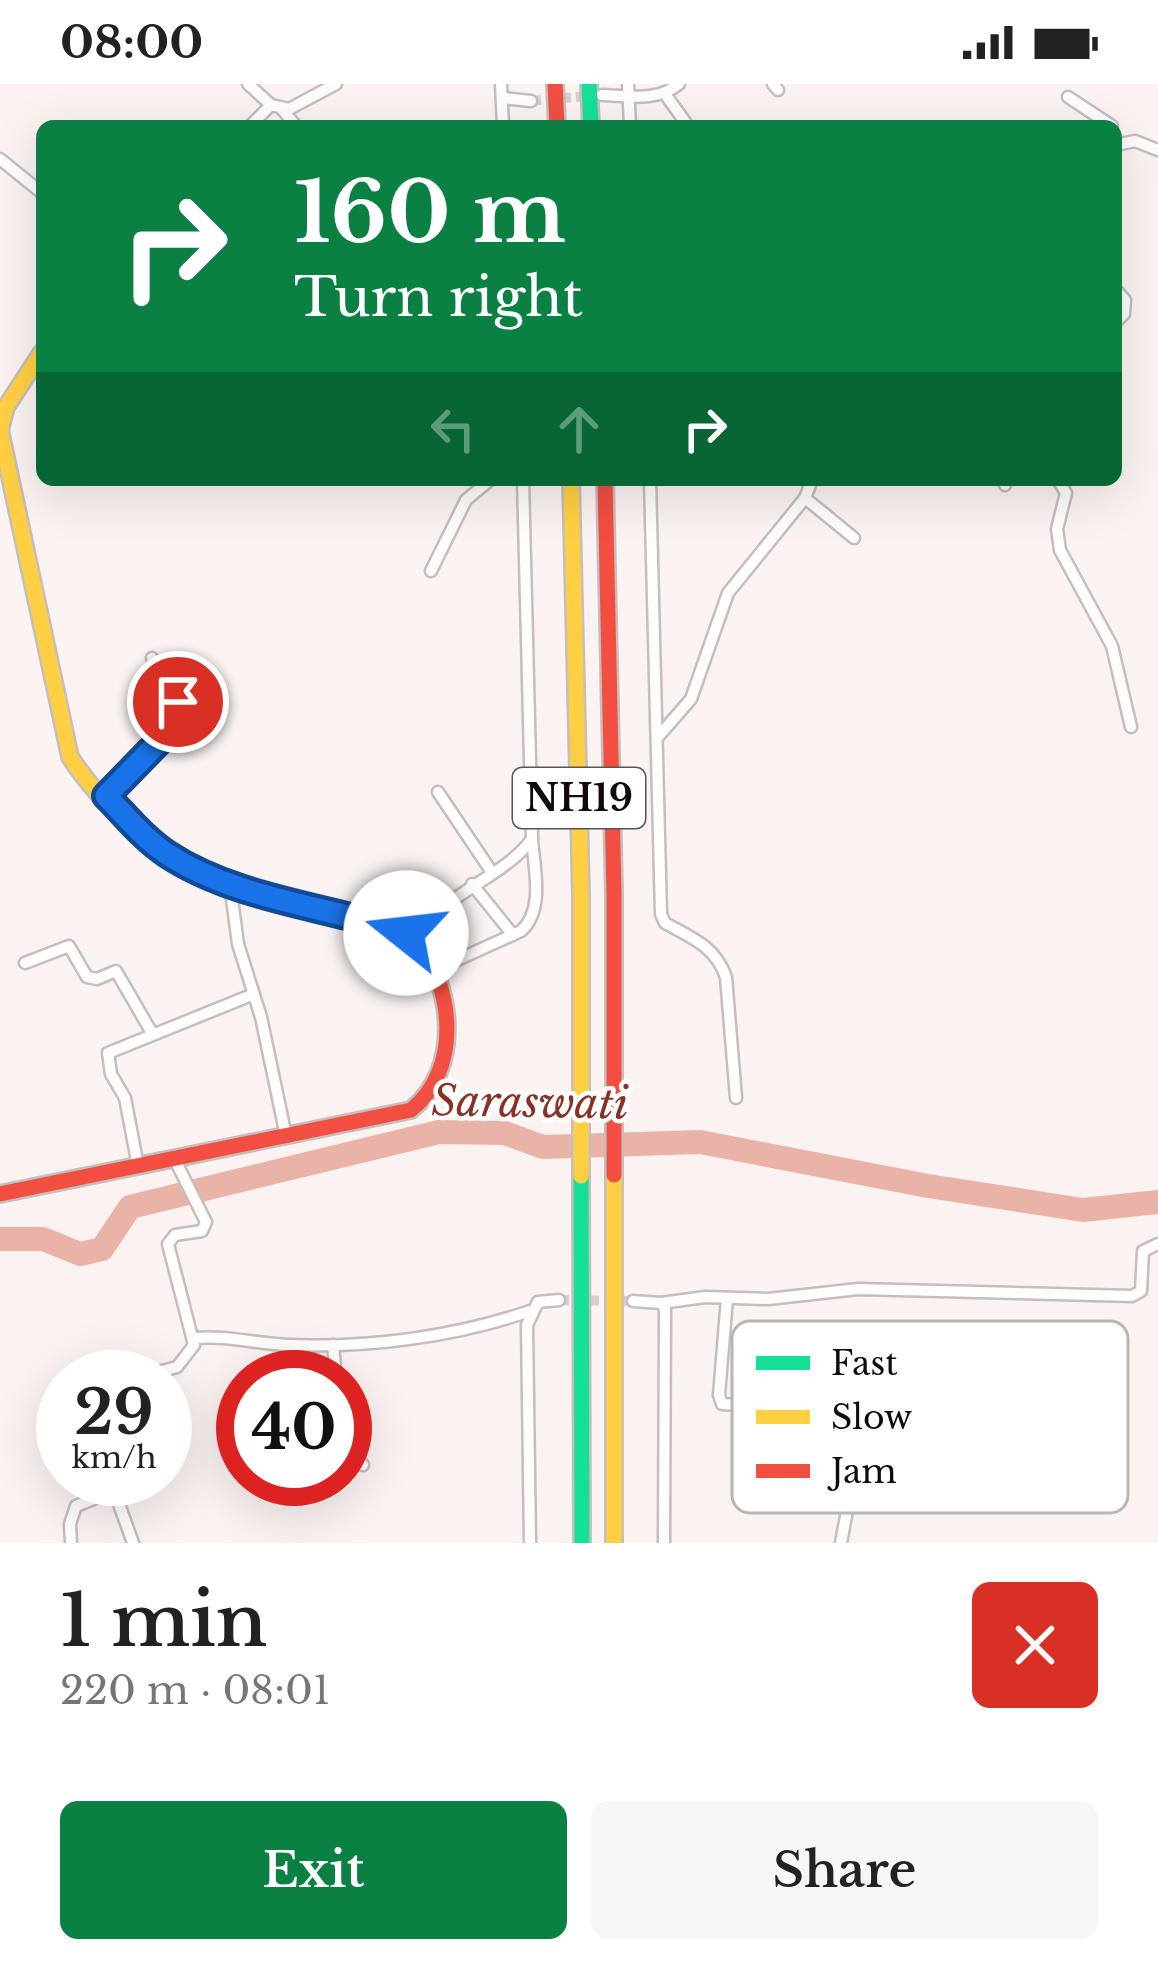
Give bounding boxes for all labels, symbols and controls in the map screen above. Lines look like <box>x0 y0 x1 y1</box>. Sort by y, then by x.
text: 08:00 <box>60 14 203 70</box>
text: 160 m <box>294 161 566 265</box>
icon: right <box>96 168 252 324</box>
text: Turn right <box>294 264 583 331</box>
icon: left <box>420 396 486 462</box>
icon: ahead <box>546 396 612 462</box>
icon: right <box>672 396 738 462</box>
pin <box>127 651 229 753</box>
icon: arrive <box>145 669 211 735</box>
road number: NH19 <box>513 768 645 828</box>
position arrow <box>343 870 469 996</box>
water label: Saraswati <box>431 1074 629 1130</box>
legend <box>732 1321 1128 1513</box>
text: Fast <box>831 1343 898 1384</box>
speed limit sign: 40 <box>216 1350 372 1506</box>
text: 29 <box>74 1376 154 1450</box>
text: Slow <box>831 1397 912 1438</box>
text: km/h <box>71 1439 157 1476</box>
text: Jam <box>827 1451 897 1492</box>
text: 1 min <box>60 1576 267 1665</box>
button: close <box>972 1582 1098 1708</box>
text: 220 m · 08:01 <box>60 1666 330 1715</box>
button: Exit <box>60 1801 567 1939</box>
button: Share <box>591 1801 1098 1939</box>

